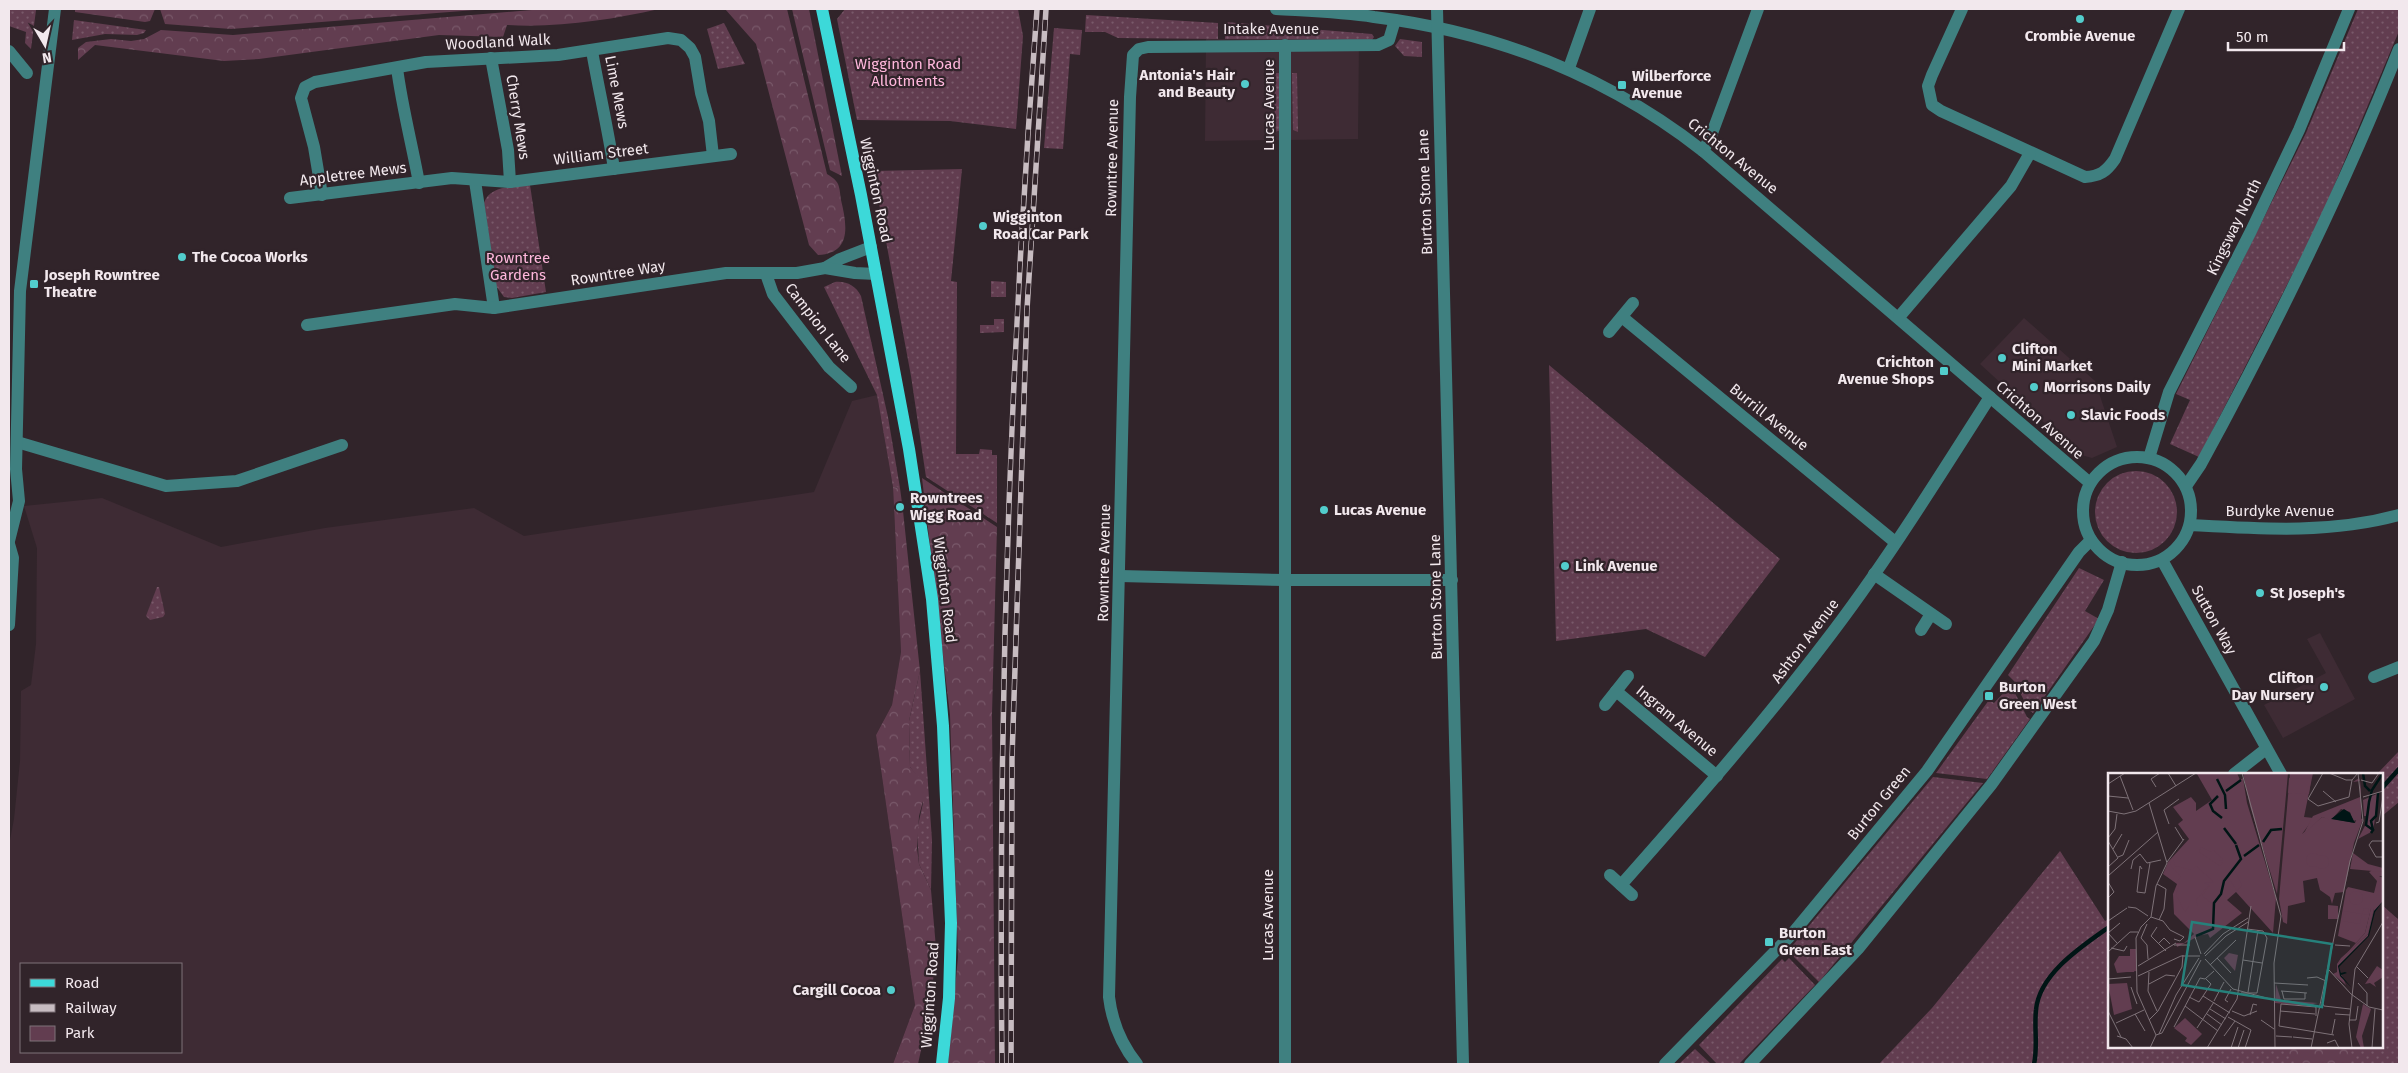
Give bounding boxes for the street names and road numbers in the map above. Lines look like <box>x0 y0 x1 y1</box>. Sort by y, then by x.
street label: Intake Avenue <box>1223 20 1319 38</box>
street label: Woodland Walk <box>445 30 551 54</box>
street label: Lime Mews <box>601 54 633 130</box>
street label: Lucas Avenue <box>1260 59 1278 151</box>
street label: Cherry Mews <box>502 73 534 161</box>
street label: Rowntree Avenue <box>1102 99 1122 217</box>
street label: Crichton Avenue <box>1684 114 1782 198</box>
street label: Burton Stone Lane <box>1414 129 1436 255</box>
street label: Wigginton Road <box>856 136 896 244</box>
street label: William Street <box>553 139 650 169</box>
street label: Appletree Mews <box>298 159 408 189</box>
street label: Kingsway North <box>2203 176 2265 278</box>
street label: Rowntree Way <box>569 257 667 289</box>
street label: Campion Lane <box>781 279 855 367</box>
street label: Crichton Avenue <box>1992 377 2088 463</box>
street label: Burrill Avenue <box>1726 380 1812 454</box>
street label: Burdyke Avenue <box>2225 502 2335 520</box>
street label: Rowntree Avenue <box>1094 504 1114 622</box>
street label: Burton Stone Lane <box>1426 534 1446 660</box>
street label: Wigginton Road <box>930 536 960 644</box>
street label: Sutton Way <box>2188 582 2241 658</box>
street label: Ashton Avenue <box>1767 595 1843 687</box>
street label: Ingram Avenue <box>1633 682 1721 760</box>
street label: Burton Green <box>1844 762 1914 844</box>
street label: Lucas Avenue <box>1259 869 1277 961</box>
street label: Wigginton Road <box>917 941 943 1049</box>

